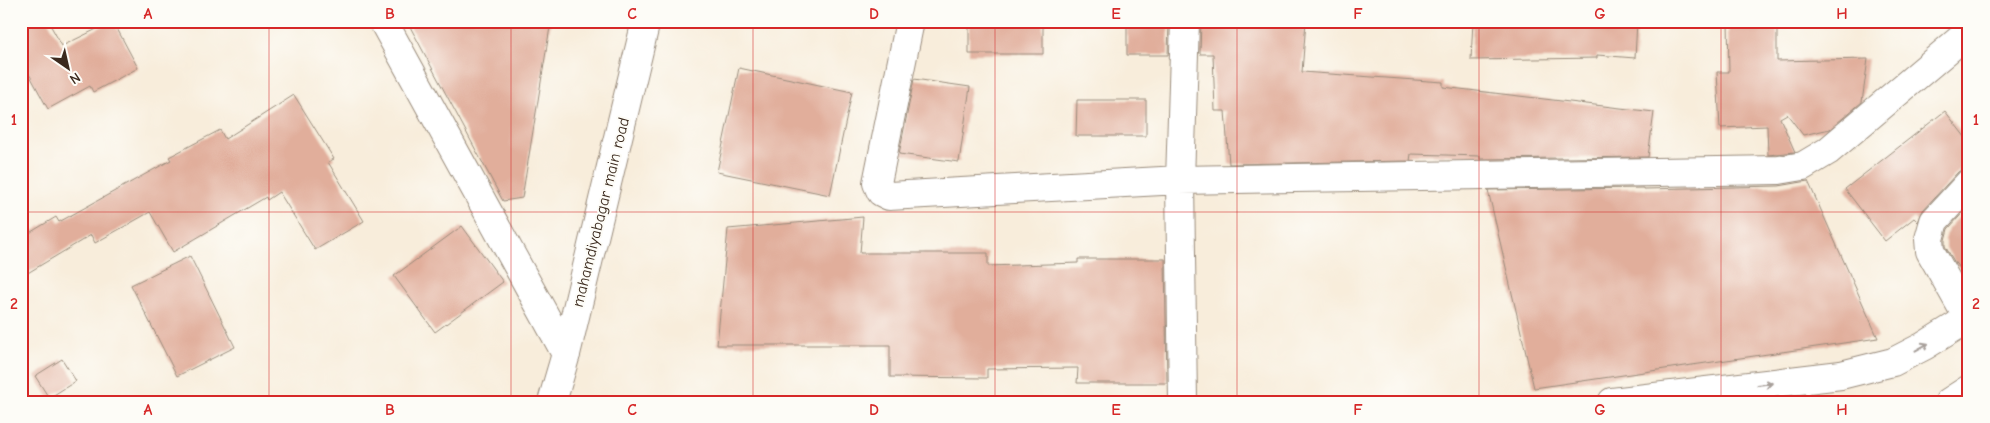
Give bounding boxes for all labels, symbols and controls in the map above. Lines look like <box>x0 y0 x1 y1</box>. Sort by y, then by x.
text: A <box>144 5 153 23</box>
text: B <box>385 5 395 23</box>
text: C <box>627 5 637 23</box>
text: D <box>869 5 879 23</box>
text: E <box>1111 5 1121 23</box>
text: F <box>1353 5 1363 23</box>
text: G <box>1594 5 1606 23</box>
text: H <box>1836 5 1848 23</box>
north arrow <box>42 42 92 92</box>
text: N <box>66 69 84 88</box>
text: 1 <box>11 111 17 129</box>
text: 1 <box>1973 111 1979 129</box>
street label: mahamdiyabagar main road <box>569 116 633 309</box>
text: 2 <box>10 295 18 313</box>
text: 2 <box>1972 295 1980 313</box>
one-way arrow <box>1914 342 1929 352</box>
one-way arrow <box>1757 379 1773 389</box>
text: A <box>144 401 153 419</box>
text: B <box>385 401 395 419</box>
text: C <box>627 401 637 419</box>
text: D <box>869 401 879 419</box>
text: E <box>1111 401 1121 419</box>
text: F <box>1353 401 1363 419</box>
text: G <box>1594 401 1606 419</box>
text: H <box>1836 401 1848 419</box>

